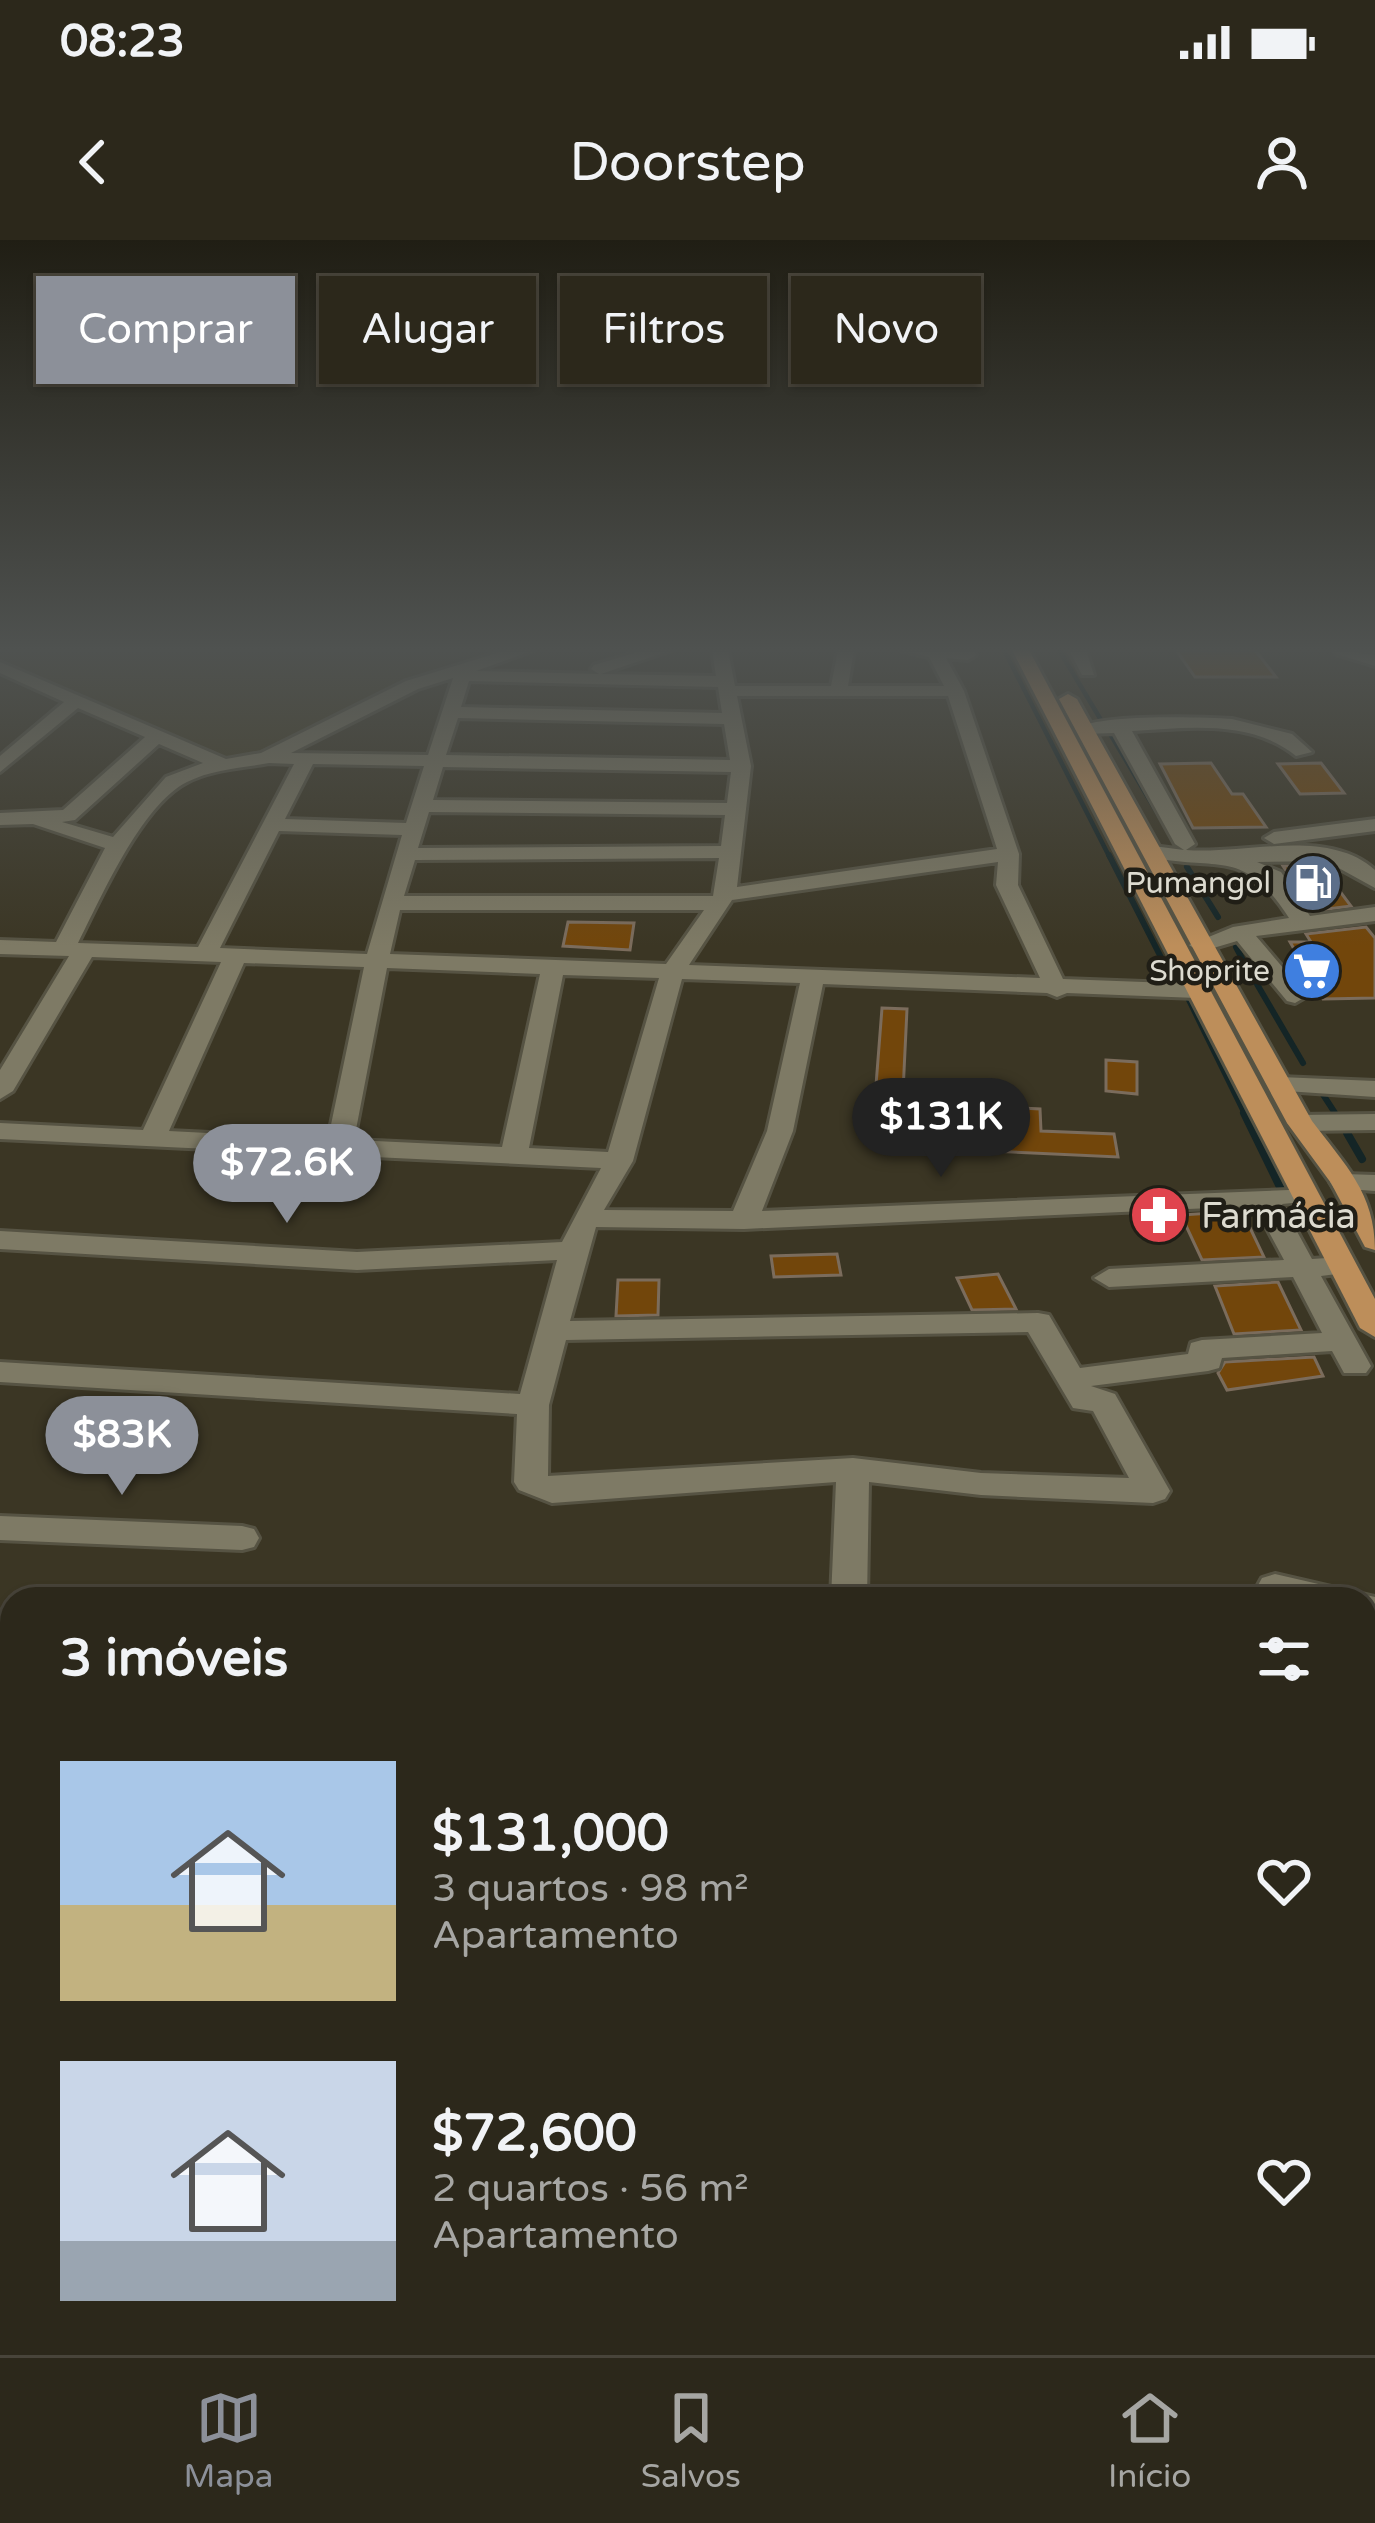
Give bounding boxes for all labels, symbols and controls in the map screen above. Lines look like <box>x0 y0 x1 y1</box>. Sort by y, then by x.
text: 08:23 <box>60 15 185 69</box>
icon: back <box>60 129 126 195</box>
icon: person <box>1249 129 1315 195</box>
text: Doorstep <box>569 130 806 195</box>
chip: Comprar <box>36 276 295 384</box>
chip: Alugar <box>319 276 536 384</box>
chip: Filtros <box>560 276 767 384</box>
chip: Novo <box>791 276 981 384</box>
fuel station icon: Pumangol <box>1282 852 1344 914</box>
place label: Pumangol <box>1125 865 1271 902</box>
supermarket icon: Shoprite <box>1281 940 1343 1002</box>
place label: Shoprite <box>1149 953 1270 990</box>
pin: $131K <box>857 1078 1025 1180</box>
text: $131K <box>879 1093 1003 1140</box>
pin: $72.6K <box>189 1124 385 1226</box>
text: $72.6K <box>220 1139 354 1186</box>
pharmacy icon: Farmácia <box>1128 1184 1190 1246</box>
place label: Farmácia <box>1201 1195 1356 1238</box>
pin: $83K <box>51 1396 193 1498</box>
text: $83K <box>72 1411 172 1458</box>
icon: filters <box>1251 1626 1317 1692</box>
text: 3 imóveis <box>60 1628 288 1690</box>
text: $131,000 <box>432 1803 669 1865</box>
icon: home <box>156 1809 300 1953</box>
icon: heart <box>1251 1848 1317 1914</box>
text: 3 quartos · 98 m² <box>432 1865 749 1912</box>
text: Apartamento <box>432 1912 679 1959</box>
text: $72,600 <box>432 2103 637 2165</box>
icon: home <box>156 2109 300 2253</box>
icon: heart <box>1251 2148 1317 2214</box>
text: 2 quartos · 56 m² <box>432 2165 749 2212</box>
text: Apartamento <box>432 2212 679 2259</box>
tab: Mapa <box>184 2385 273 2496</box>
tab: Salvos <box>641 2385 741 2496</box>
tab: Início <box>1108 2385 1191 2496</box>

